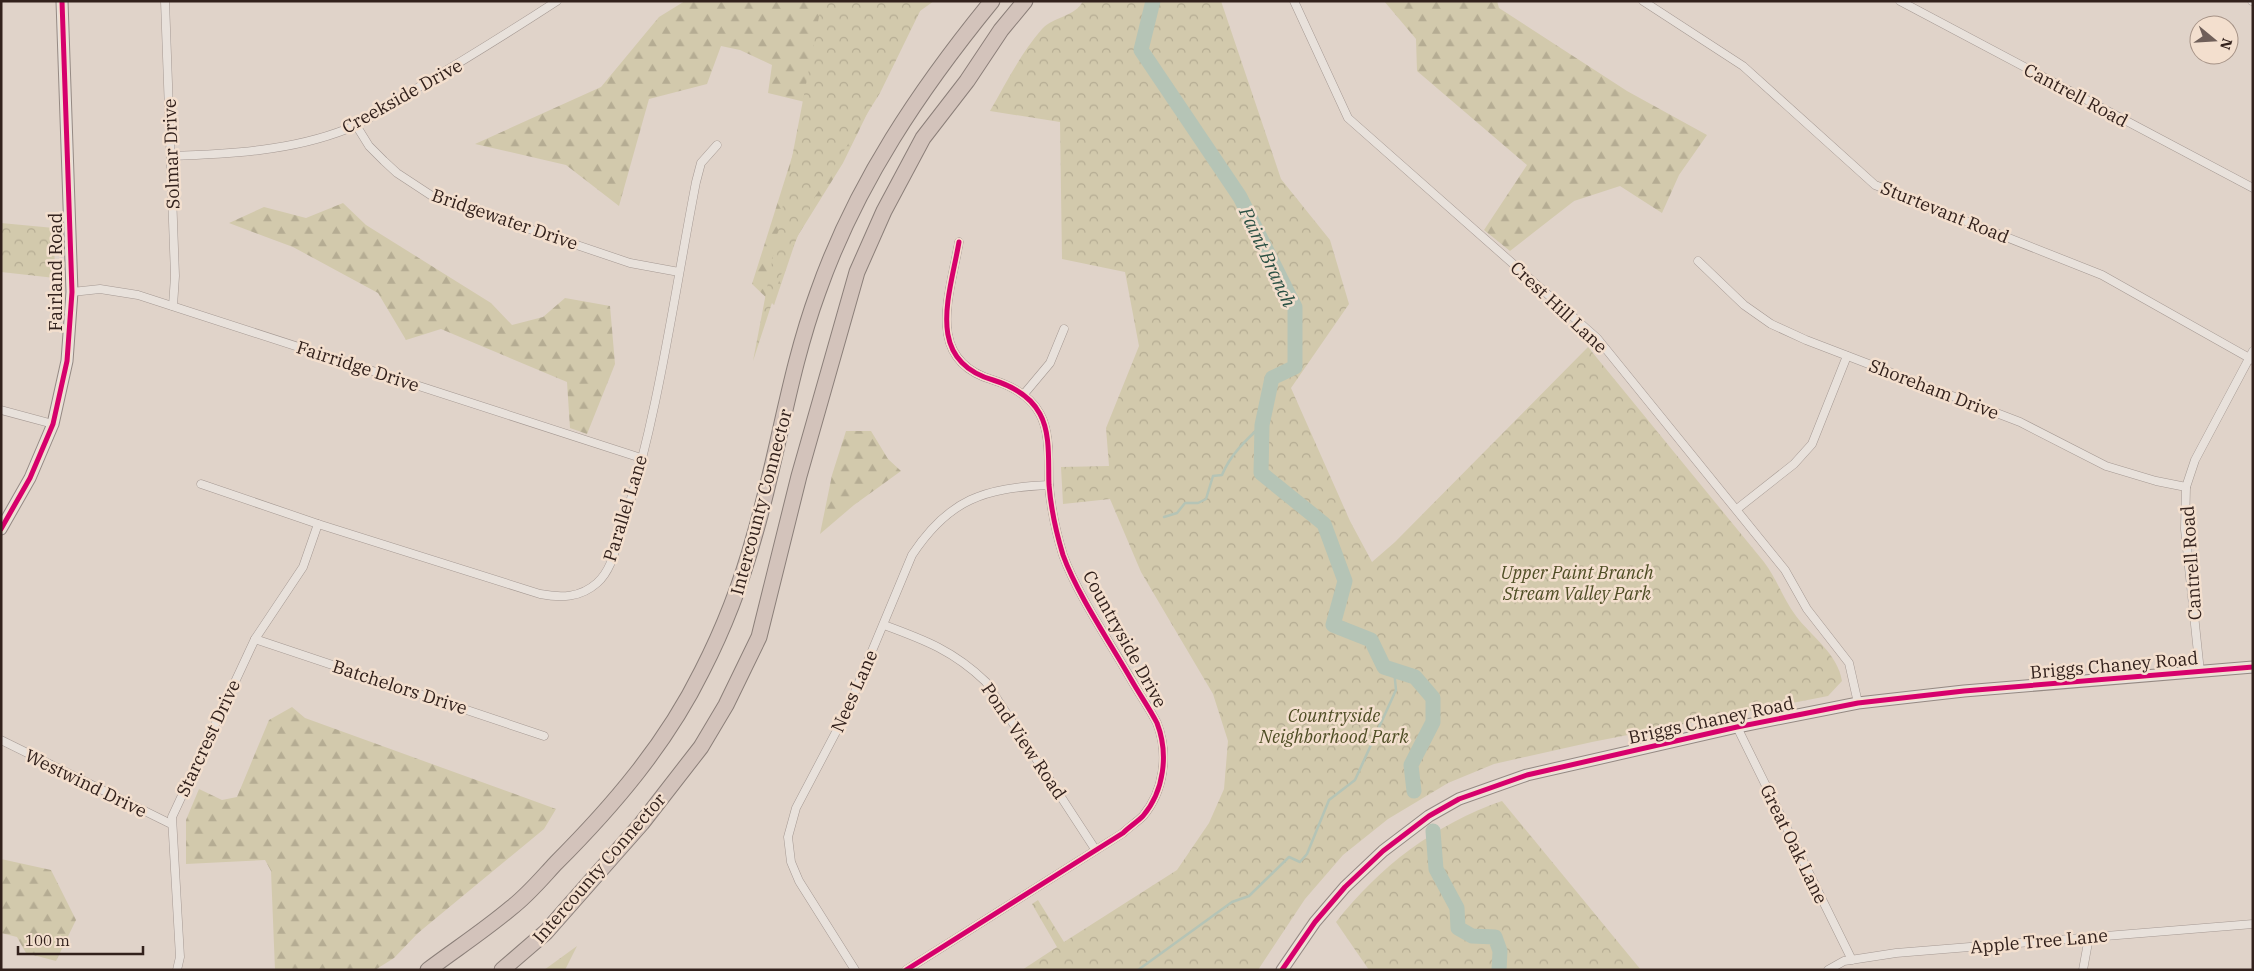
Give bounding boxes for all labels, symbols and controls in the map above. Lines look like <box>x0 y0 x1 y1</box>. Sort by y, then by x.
north arrow <box>2189 15 2239 65</box>
text: N <box>2216 36 2237 52</box>
street label: Creekside Drive <box>338 53 466 139</box>
street label: Cantrell Road <box>2020 58 2132 132</box>
street label: Solmar Drive <box>158 98 184 210</box>
street label: Sturtevant Road <box>1877 176 2013 248</box>
street label: Bridgewater Drive <box>429 183 581 255</box>
water label: Paint Branch <box>1234 202 1302 311</box>
street label: Fairland Road <box>44 213 67 331</box>
street label: Crest Hill Lane <box>1506 256 1612 358</box>
street label: Fairridge Drive <box>294 335 422 397</box>
street label: Shoreham Drive <box>1866 354 2002 424</box>
street label: Intercounty Connector <box>725 406 797 598</box>
street label: Parallel Lane <box>598 452 652 564</box>
street label: Cantrell Road <box>2176 505 2206 621</box>
park label: Upper Paint Branch Stream Valley Park <box>1500 561 1654 605</box>
street label: Countryside Drive <box>1078 566 1172 712</box>
street label: Nees Lane <box>826 646 882 736</box>
street label: Briggs Chaney Road <box>2029 646 2199 684</box>
street label: Batchelors Drive <box>330 654 470 720</box>
street label: Starcrest Drive <box>171 676 245 800</box>
street label: Pond View Road <box>977 678 1071 804</box>
street label: Briggs Chaney Road <box>1626 691 1796 749</box>
park label: Countryside Neighborhood Park <box>1258 704 1409 748</box>
street label: Westwind Drive <box>21 744 151 822</box>
street label: Great Oak Lane <box>1755 781 1833 907</box>
street label: Intercounty Connector <box>527 788 671 948</box>
scale bar <box>18 924 142 956</box>
street label: Apple Tree Lane <box>1969 924 2109 958</box>
text: 100 m <box>25 931 70 950</box>

